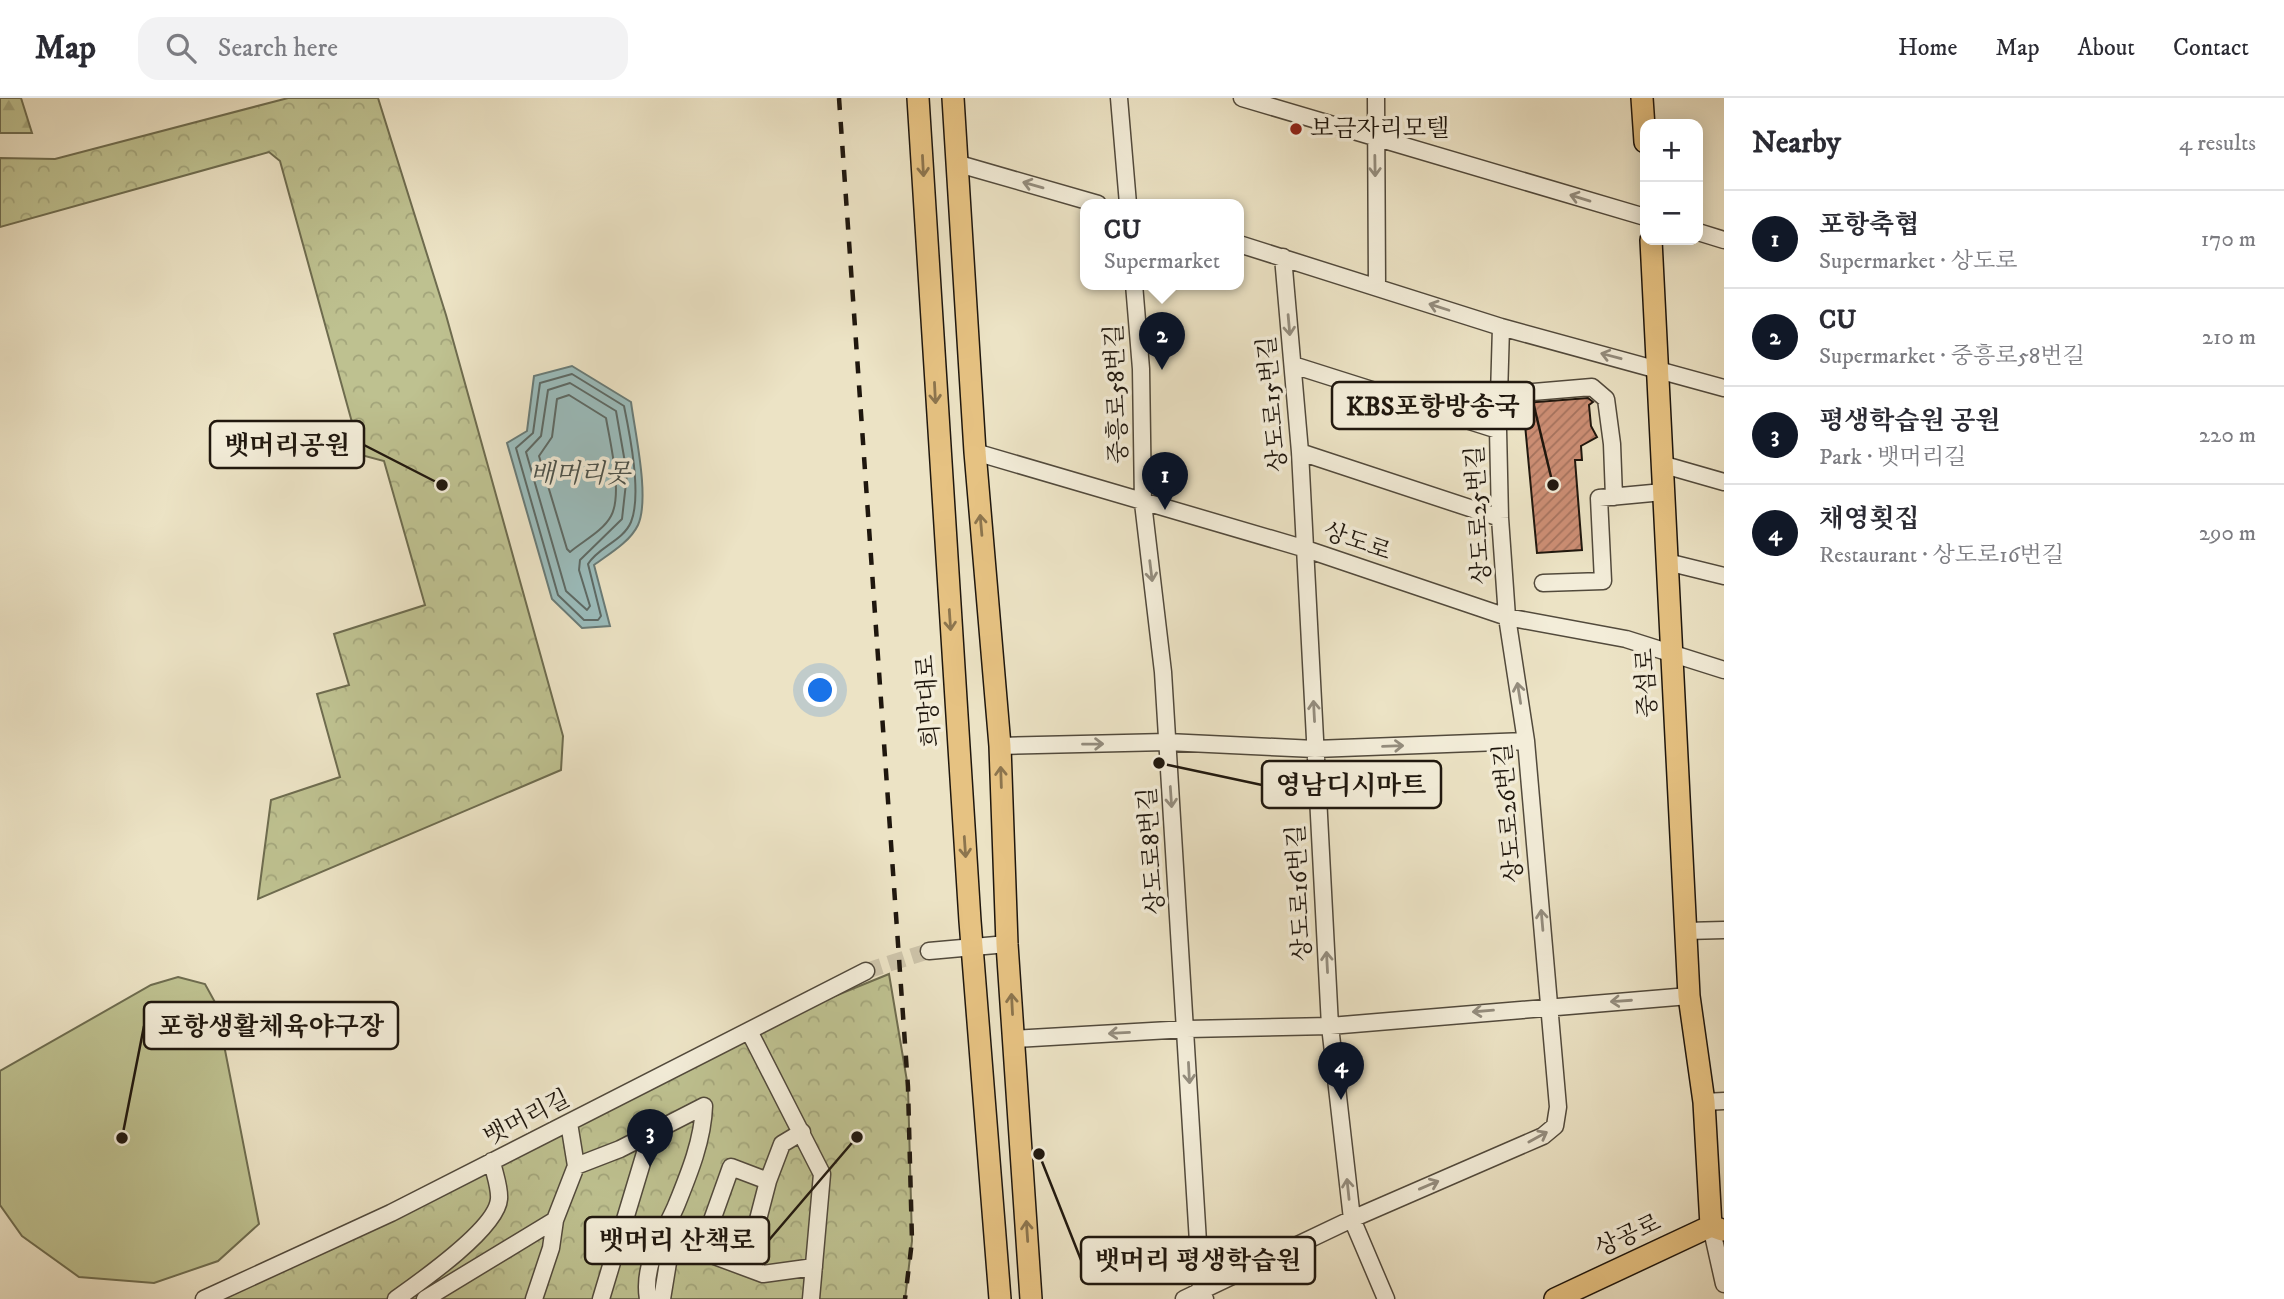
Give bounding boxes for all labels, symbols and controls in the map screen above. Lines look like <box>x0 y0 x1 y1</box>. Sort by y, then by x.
search box <box>138 17 628 80</box>
text: Map <box>35 28 96 69</box>
icon: search <box>162 29 200 67</box>
text: Search here <box>218 32 338 65</box>
text: Home <box>1898 33 1957 63</box>
text: Map <box>1995 33 2040 63</box>
text: About <box>2078 33 2135 63</box>
text: Contact <box>2173 33 2249 63</box>
place label: 보금자리모텔 <box>1310 114 1449 144</box>
map controls <box>1640 119 1703 245</box>
button: + <box>1640 119 1703 182</box>
marker: 보금자리모텔 <box>1288 121 1304 137</box>
text: Nearby <box>1752 125 1841 162</box>
text: 4 results <box>2179 129 2256 158</box>
one-way arrow <box>916 154 929 177</box>
one-way arrow <box>1368 154 1382 177</box>
one-way arrow <box>1022 178 1045 191</box>
button: − <box>1640 182 1703 245</box>
one-way arrow <box>1569 190 1591 203</box>
popup <box>1080 199 1244 290</box>
text: 포항축협 <box>1819 209 1919 242</box>
text: CU <box>1104 214 1141 247</box>
text: 1 <box>1771 225 1779 254</box>
text: 170 m <box>2201 225 2256 254</box>
text: Supermarket <box>1104 247 1220 276</box>
text: Supermarket · 상도로 <box>1819 247 2017 276</box>
one-way arrow <box>1428 300 1450 312</box>
text: CU <box>1819 304 1856 337</box>
pin: 2 <box>1139 312 1185 370</box>
one-way arrow <box>1283 313 1296 335</box>
text: 2 <box>1769 323 1781 352</box>
text: 210 m <box>2202 323 2256 352</box>
street label: 중흥로58번길 <box>1100 324 1134 464</box>
street label: 상도로15번길 <box>1252 335 1294 473</box>
text: Supermarket · 중흥로58번길 <box>1819 342 2085 371</box>
one-way arrow <box>1600 349 1623 362</box>
one-way arrow <box>929 382 942 405</box>
callout: KBS포항방송국 <box>1332 382 1534 429</box>
text: KBS포항방송국 <box>1346 391 1520 424</box>
text: 평생학습원 공원 <box>1819 405 2000 438</box>
callout: 뱃머리공원 <box>210 421 364 468</box>
text: 3 <box>1771 421 1779 450</box>
text: 220 m <box>2199 421 2256 450</box>
text: 뱃머리공원 <box>224 430 350 463</box>
text: Park · 뱃머리길 <box>1819 443 1966 472</box>
street label: 상도로25번길 <box>1460 445 1498 585</box>
pin: 1 <box>1142 452 1188 510</box>
water label: 배머리못 <box>530 458 632 491</box>
text: 채영횟집 <box>1819 503 1919 536</box>
one-way arrow <box>974 515 987 537</box>
street label: 상도로 <box>1319 516 1395 568</box>
text: 4 <box>1768 519 1782 548</box>
text: 290 m <box>2199 519 2256 548</box>
text: Restaurant · 상도로16번길 <box>1819 541 2064 570</box>
one-way arrow <box>1144 559 1157 582</box>
one-way arrow <box>944 609 957 631</box>
street label: 중섬로 <box>1630 647 1664 719</box>
street label: 희망대로 <box>911 654 947 748</box>
your location <box>803 673 837 707</box>
one-way arrow <box>1512 683 1525 705</box>
one-way arrow <box>1307 700 1320 723</box>
one-way arrow <box>1081 737 1104 751</box>
one-way arrow <box>1382 739 1405 753</box>
street label: 상도로26번길 <box>1488 742 1530 884</box>
callout: 영남디시마트 <box>1262 761 1441 808</box>
one-way arrow <box>994 765 1008 788</box>
text: 영남디시마트 <box>1276 770 1426 803</box>
street label: 상도로8번길 <box>1133 786 1171 916</box>
one-way arrow <box>1165 786 1178 808</box>
street label: 상도로16번길 <box>1281 824 1319 962</box>
one-way arrow <box>959 836 972 858</box>
one-way arrow <box>1535 909 1548 932</box>
one-way arrow <box>1320 951 1333 974</box>
one-way arrow <box>1005 993 1018 1016</box>
one-way arrow <box>1610 994 1633 1007</box>
callout: 포항생활체육야구장 <box>144 1002 398 1049</box>
one-way arrow <box>1473 1005 1495 1018</box>
text: 포항생활체육야구장 <box>158 1011 385 1044</box>
one-way arrow <box>1108 1027 1131 1040</box>
pin: 4 <box>1318 1042 1364 1100</box>
one-way arrow <box>1183 1062 1196 1085</box>
street label: 뱃머리길 <box>479 1084 575 1152</box>
pin: 3 <box>627 1109 673 1167</box>
one-way arrow <box>1527 1130 1547 1144</box>
one-way arrow <box>1342 1178 1355 1201</box>
one-way arrow <box>1417 1178 1439 1191</box>
street label: 상공로 <box>1590 1208 1666 1264</box>
callout: 뱃머리 산책로 <box>585 1217 769 1264</box>
one-way arrow <box>1020 1220 1033 1243</box>
text: 뱃머리 산책로 <box>599 1225 755 1258</box>
callout: 뱃머리 평생학습원 <box>1081 1237 1315 1284</box>
text: 뱃머리 평생학습원 <box>1095 1245 1301 1278</box>

